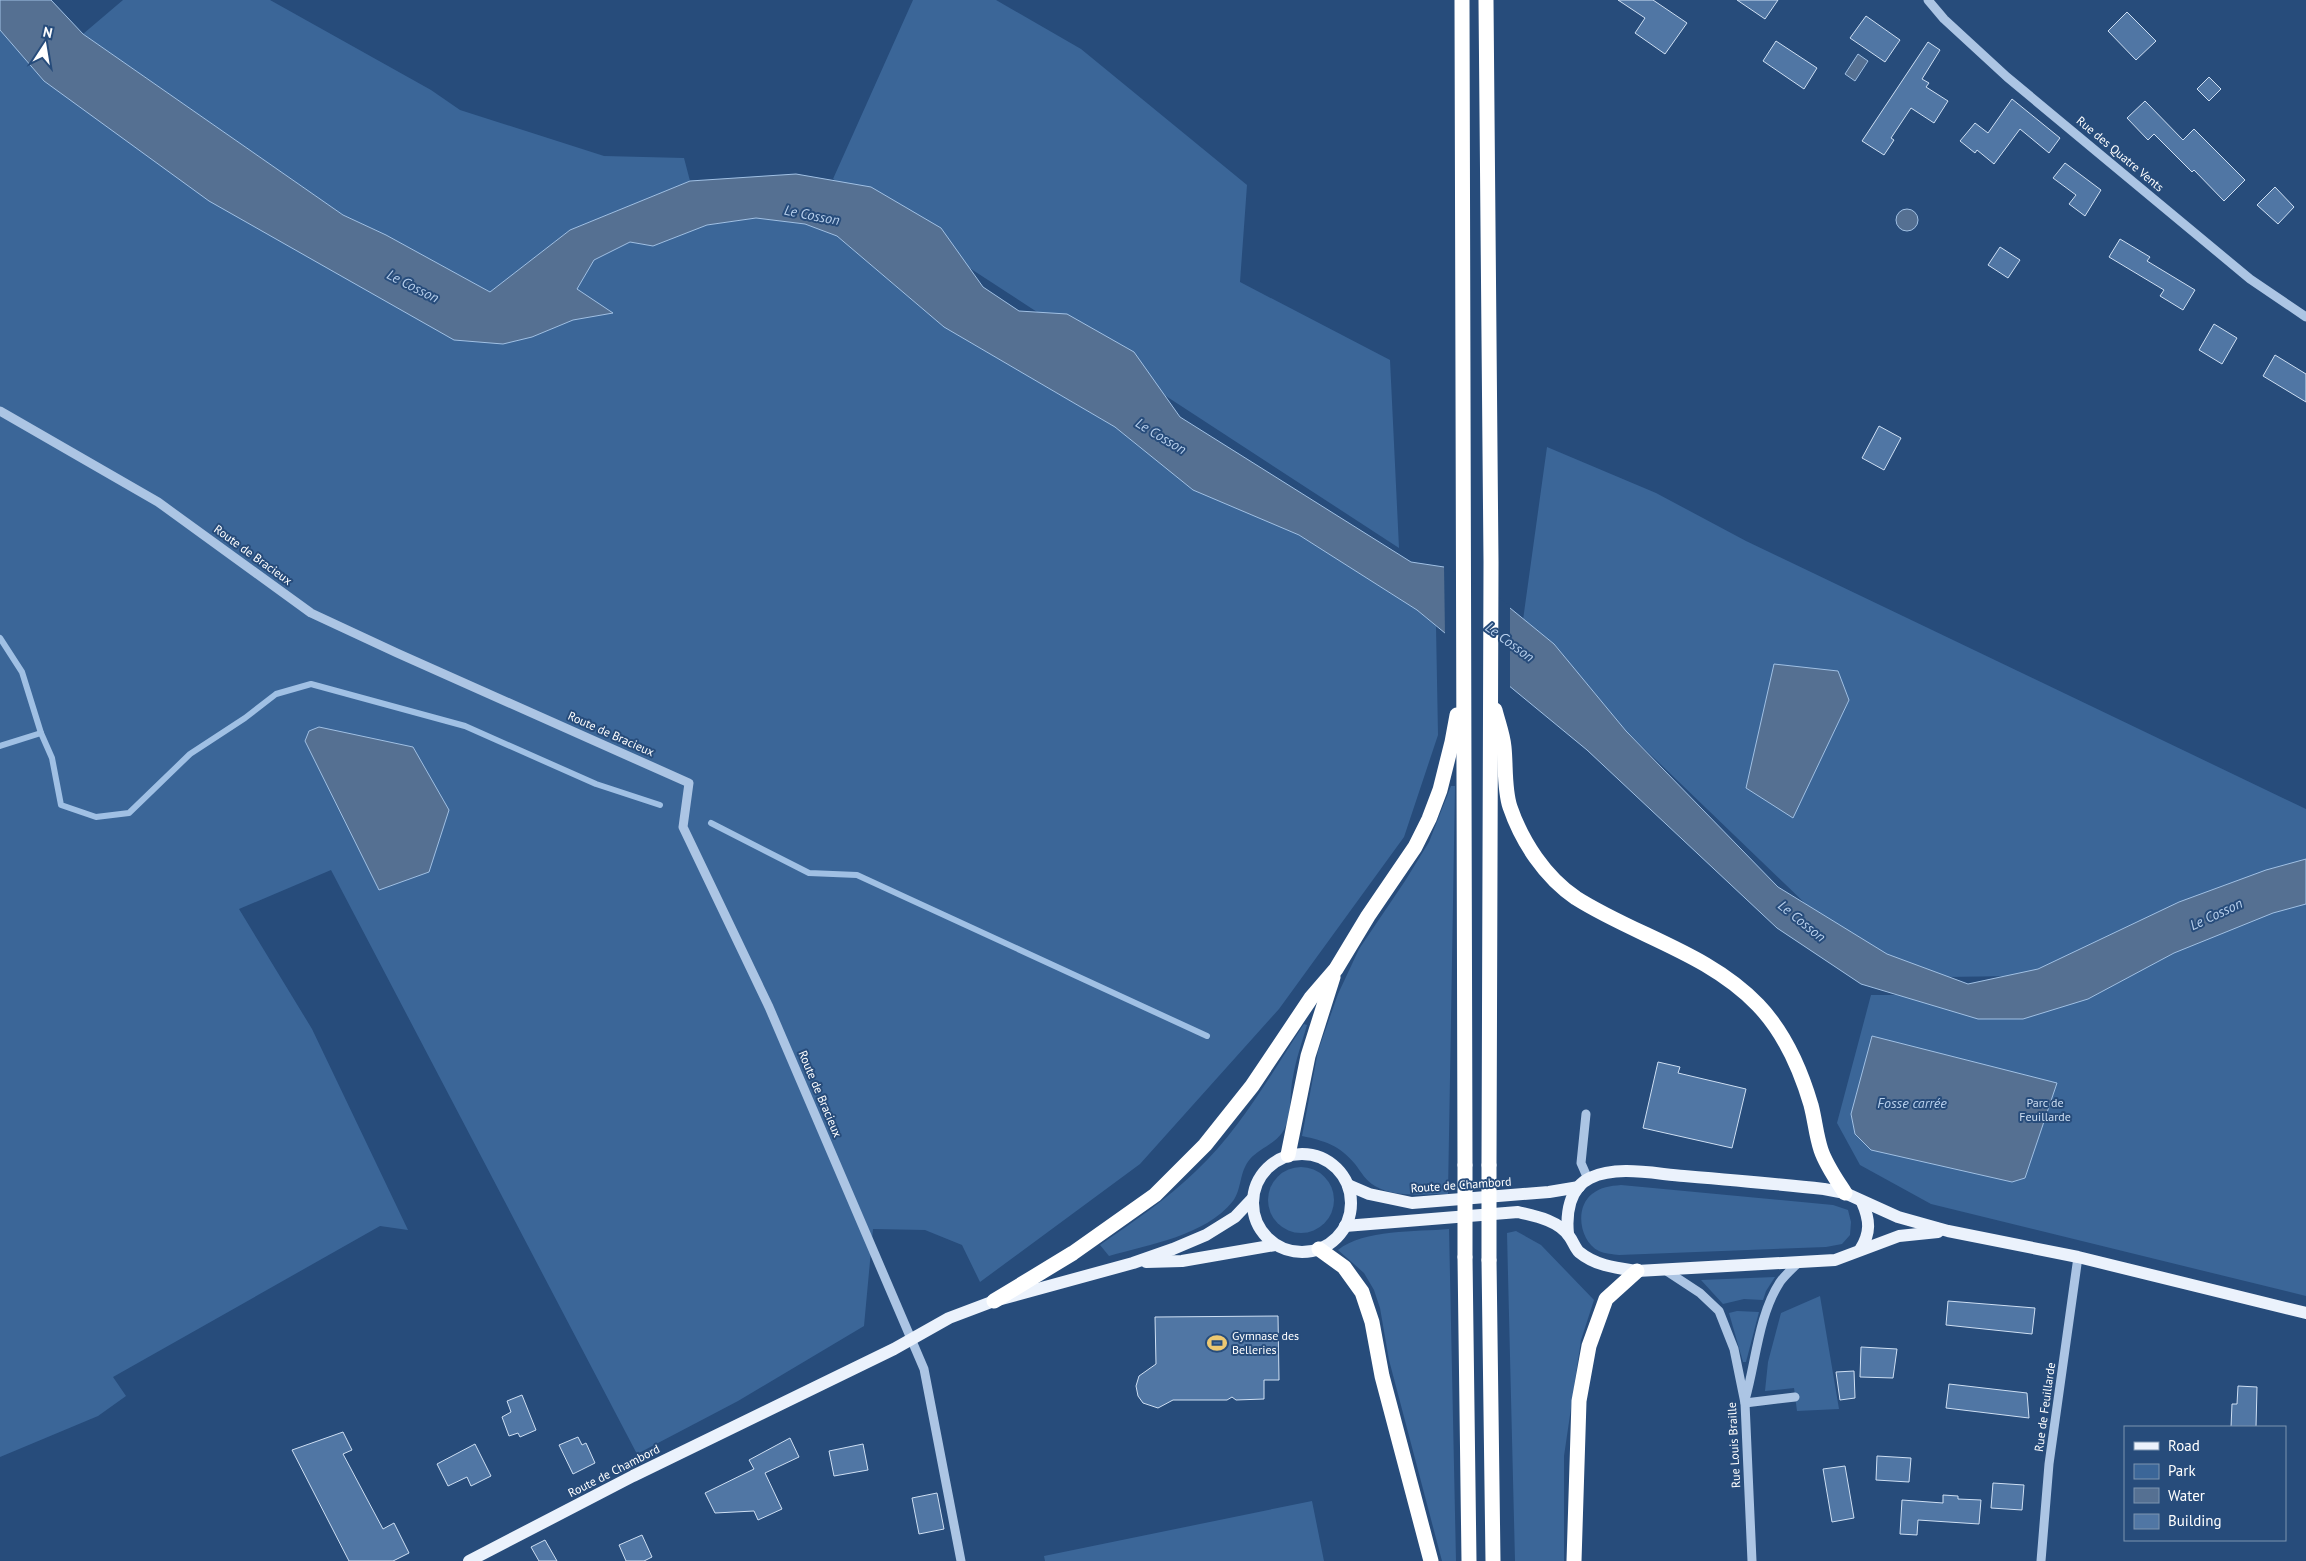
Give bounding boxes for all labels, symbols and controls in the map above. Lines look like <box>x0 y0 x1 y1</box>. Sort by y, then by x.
north arrow <box>20 20 70 70</box>
text: N <box>41 23 54 42</box>
street label: Rue des Quatre Vents <box>2074 113 2167 194</box>
water label: Le Cosson <box>783 201 841 229</box>
water label: Le Cosson <box>384 265 442 307</box>
water label: Le Cosson <box>1132 414 1190 458</box>
street label: Route de Bracieux <box>211 521 295 588</box>
water label: Le Cosson <box>1482 618 1538 666</box>
street label: Route de Bracieux <box>566 708 657 759</box>
water label: Le Cosson <box>2187 894 2245 934</box>
water label: Le Cosson <box>1775 896 1829 946</box>
street label: Route de Bracieux <box>795 1048 846 1139</box>
water label: Fosse carrée <box>1877 1094 1947 1112</box>
park label: Parc de Feuillarde <box>2019 1095 2071 1124</box>
street label: Route de Chambord <box>1410 1173 1512 1196</box>
place label: Gymnase des Belleries <box>1232 1328 1299 1357</box>
sports icon: Gymnase des Belleries <box>1206 1332 1228 1354</box>
street label: Rue de Feuillarde <box>2031 1361 2058 1453</box>
street label: Rue Louis Braille <box>1724 1402 1743 1488</box>
legend <box>2124 1426 2286 1541</box>
text: Road <box>2168 1436 2200 1455</box>
street label: Route de Chambord <box>565 1441 662 1500</box>
text: Park <box>2168 1461 2196 1480</box>
text: Water <box>2168 1486 2205 1505</box>
text: Building <box>2168 1511 2222 1530</box>

